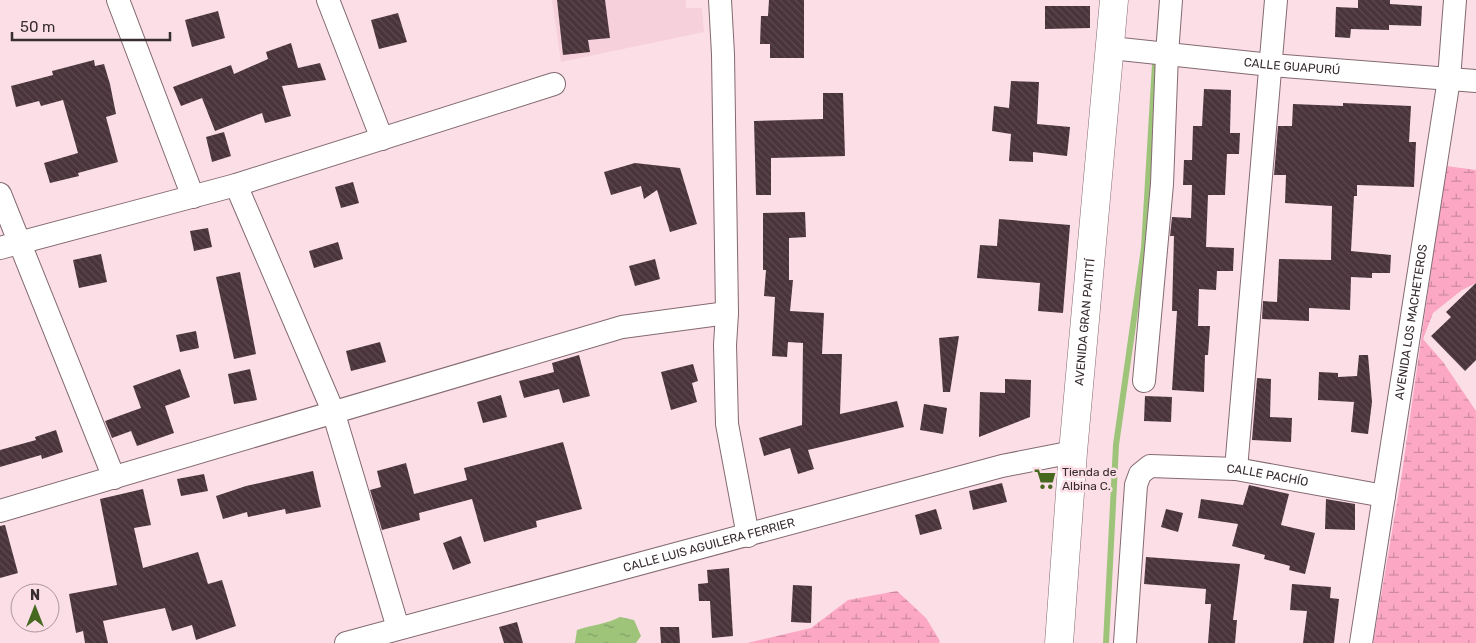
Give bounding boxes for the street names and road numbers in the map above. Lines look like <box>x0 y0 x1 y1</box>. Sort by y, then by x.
street label: CALLE GUAPURÚ <box>1243 55 1341 77</box>
street label: AVENIDA LOS MACHETEROS <box>1392 243 1430 401</box>
street label: AVENIDA GRAN PAITITÍ <box>1072 257 1098 386</box>
street label: CALLE PACHÍO <box>1226 462 1310 489</box>
street label: CALLE LUIS AGUILERA FERRIER <box>622 515 796 575</box>

